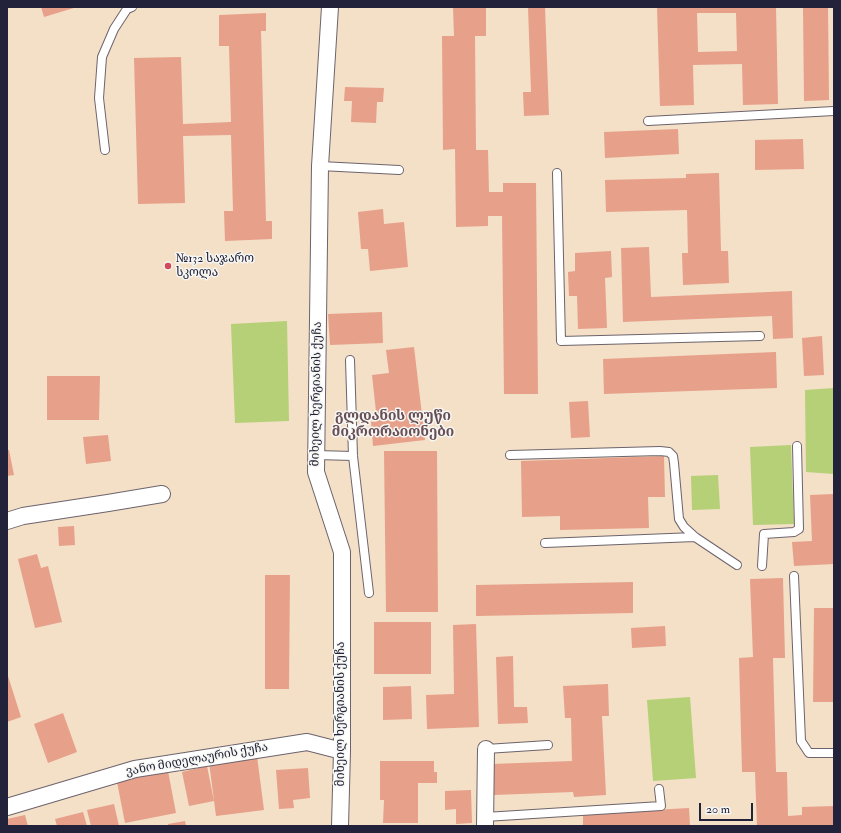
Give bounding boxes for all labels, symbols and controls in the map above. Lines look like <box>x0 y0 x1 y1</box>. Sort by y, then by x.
place label: №132 საჯარო სკოლა <box>176 252 254 280</box>
marker: №132 საჯარო სკოლა <box>163 261 173 271</box>
street label: მიხეილ ხერგიანის ქუჩა <box>309 321 325 467</box>
district label: გლდანის ლუწი მიკრორაიონები <box>332 409 454 442</box>
street label: მიხეილ ხერგიანის ქუჩა <box>334 642 348 786</box>
street label: ვანო მიდელაურის ქუჩა <box>125 740 269 780</box>
scale bar <box>701 795 755 821</box>
text: 20 m <box>706 802 730 817</box>

